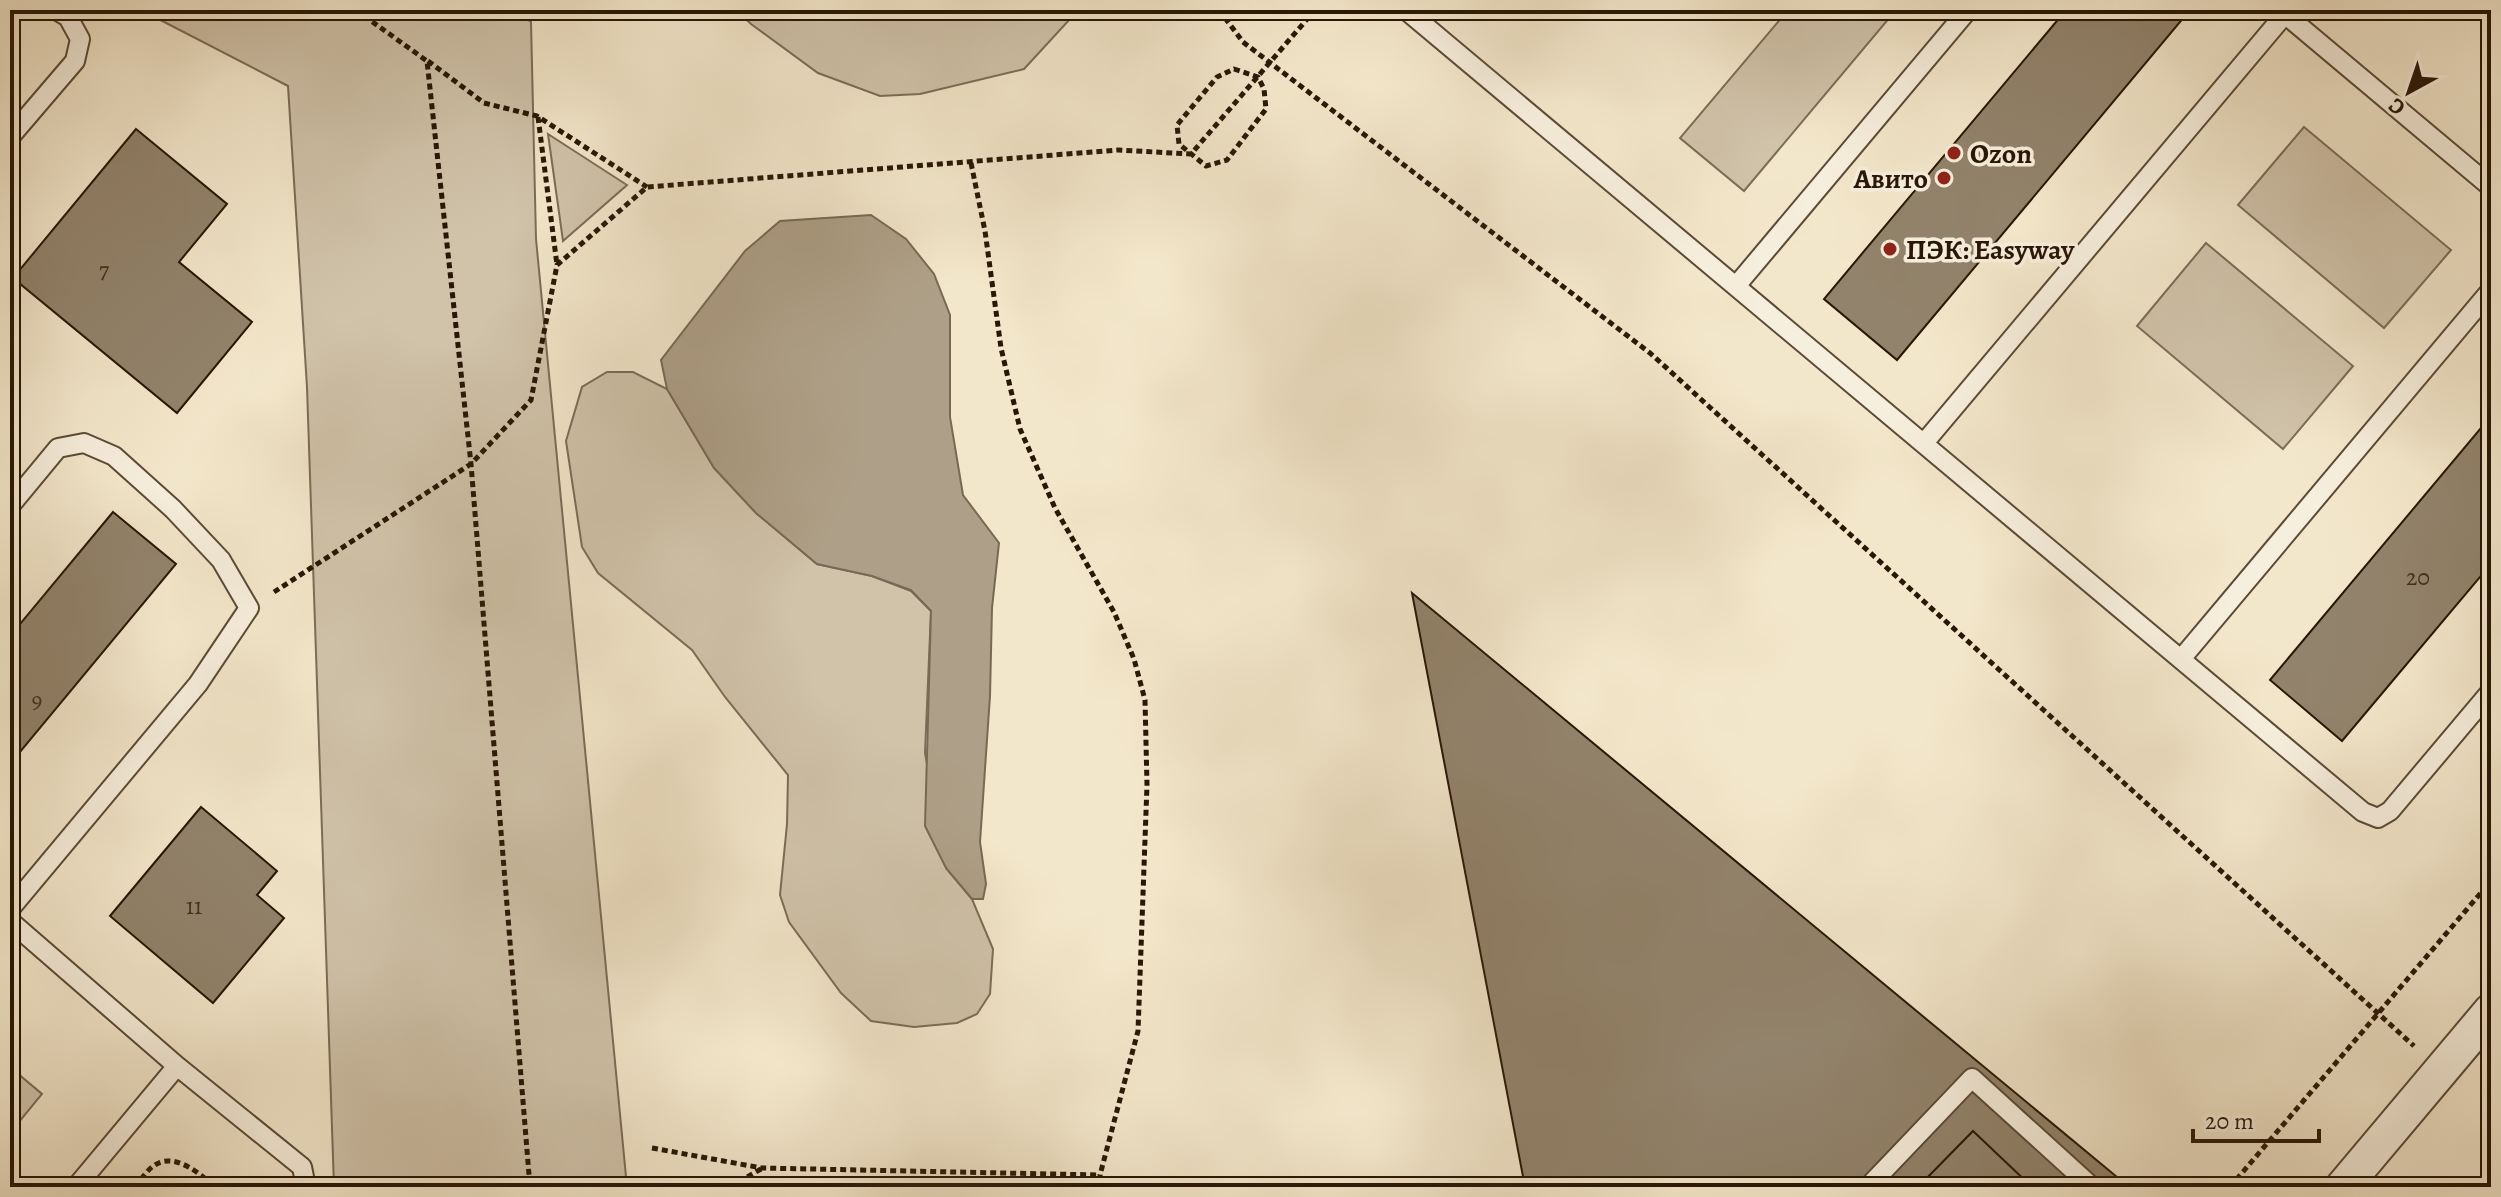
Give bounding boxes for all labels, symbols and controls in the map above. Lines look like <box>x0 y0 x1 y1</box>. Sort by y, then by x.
north arrow <box>2369 52 2449 132</box>
text: С <box>2382 91 2412 122</box>
place label: Ozon <box>1970 135 2032 173</box>
marker: Ozon <box>1945 144 1963 162</box>
place label: Авито <box>1853 160 1928 198</box>
marker: Авито <box>1935 169 1953 187</box>
place label: ПЭК: Easyway <box>1906 231 2075 269</box>
marker: ПЭК: Easyway <box>1881 240 1899 258</box>
house number: 7 <box>99 254 110 286</box>
house number: 20 <box>2406 561 2430 593</box>
house number: 9 <box>32 684 42 716</box>
house number: 11 <box>186 890 202 922</box>
scale bar <box>2193 1093 2319 1143</box>
text: 20 m <box>2205 1105 2254 1137</box>

